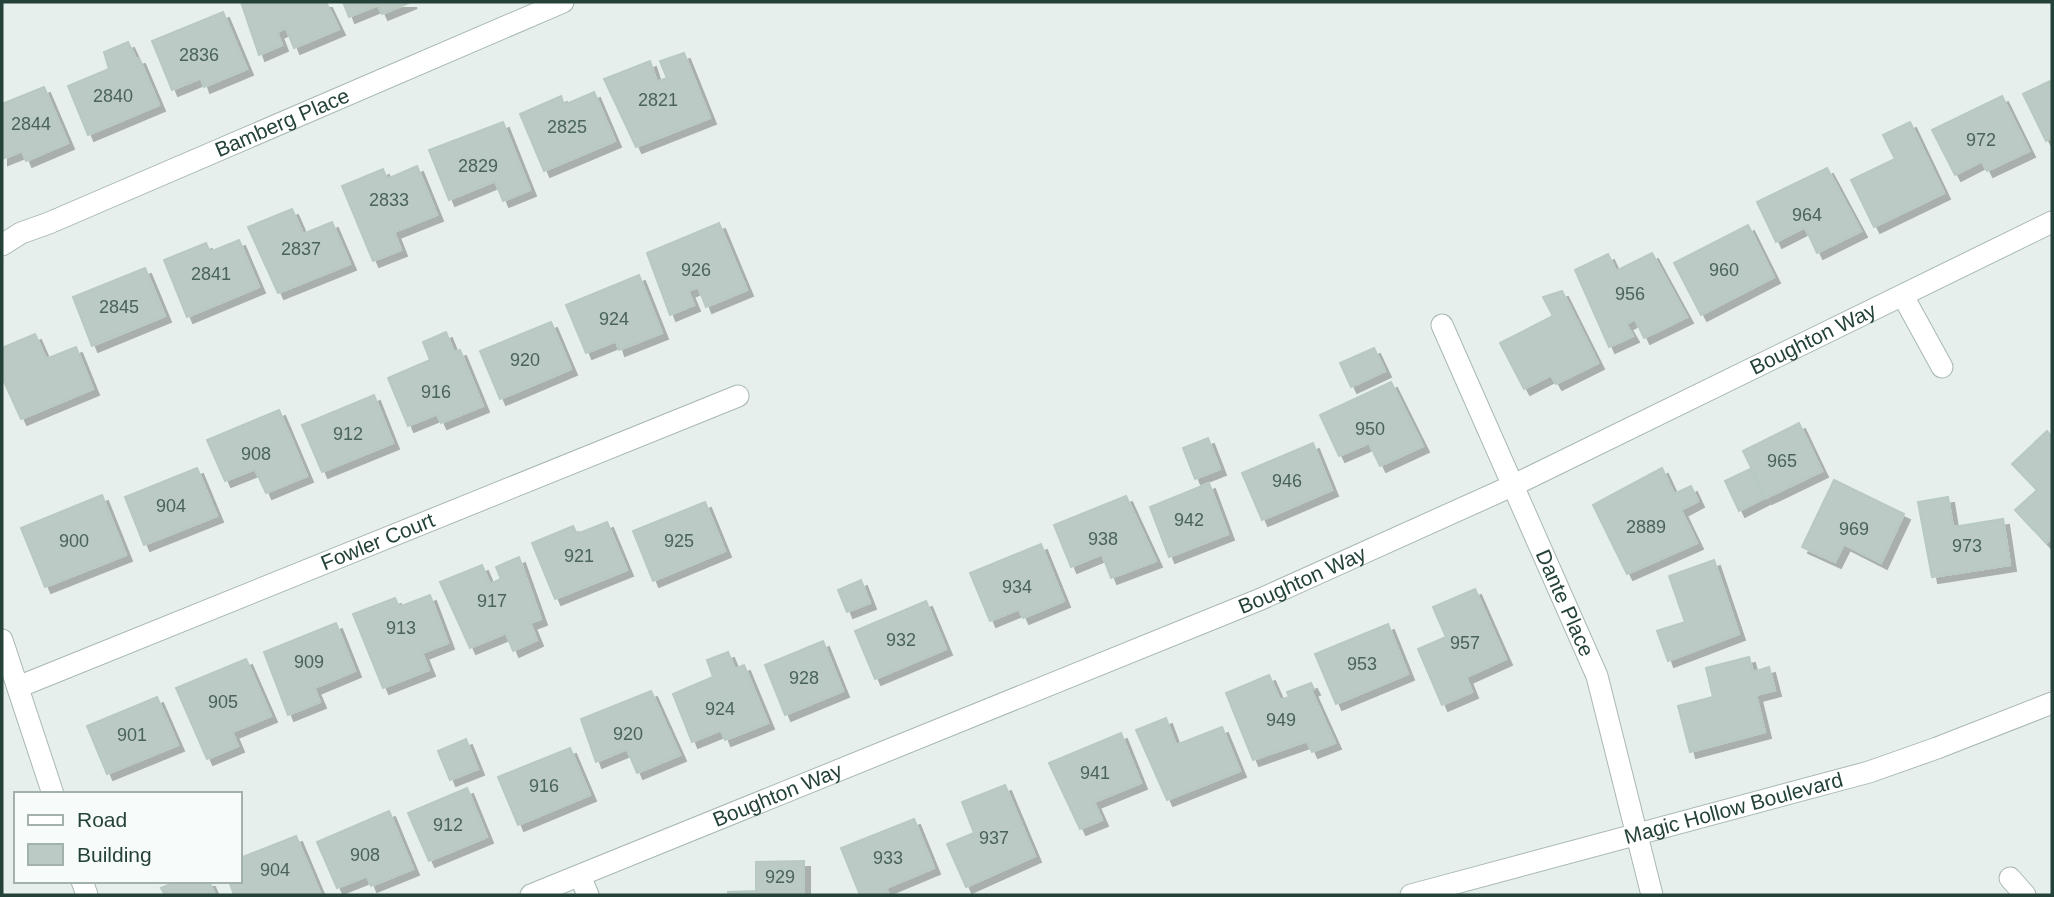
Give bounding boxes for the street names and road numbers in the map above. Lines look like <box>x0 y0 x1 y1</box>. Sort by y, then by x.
street label: Bamberg Place <box>211 83 352 161</box>
street label: Boughton Way <box>1746 298 1880 379</box>
street label: Fowler Court <box>317 508 438 574</box>
street label: Boughton Way <box>1235 541 1370 618</box>
street label: Dante Place <box>1532 546 1599 660</box>
street label: Boughton Way <box>709 758 846 831</box>
street label: Magic Hollow Boulevard <box>1622 768 1845 848</box>

